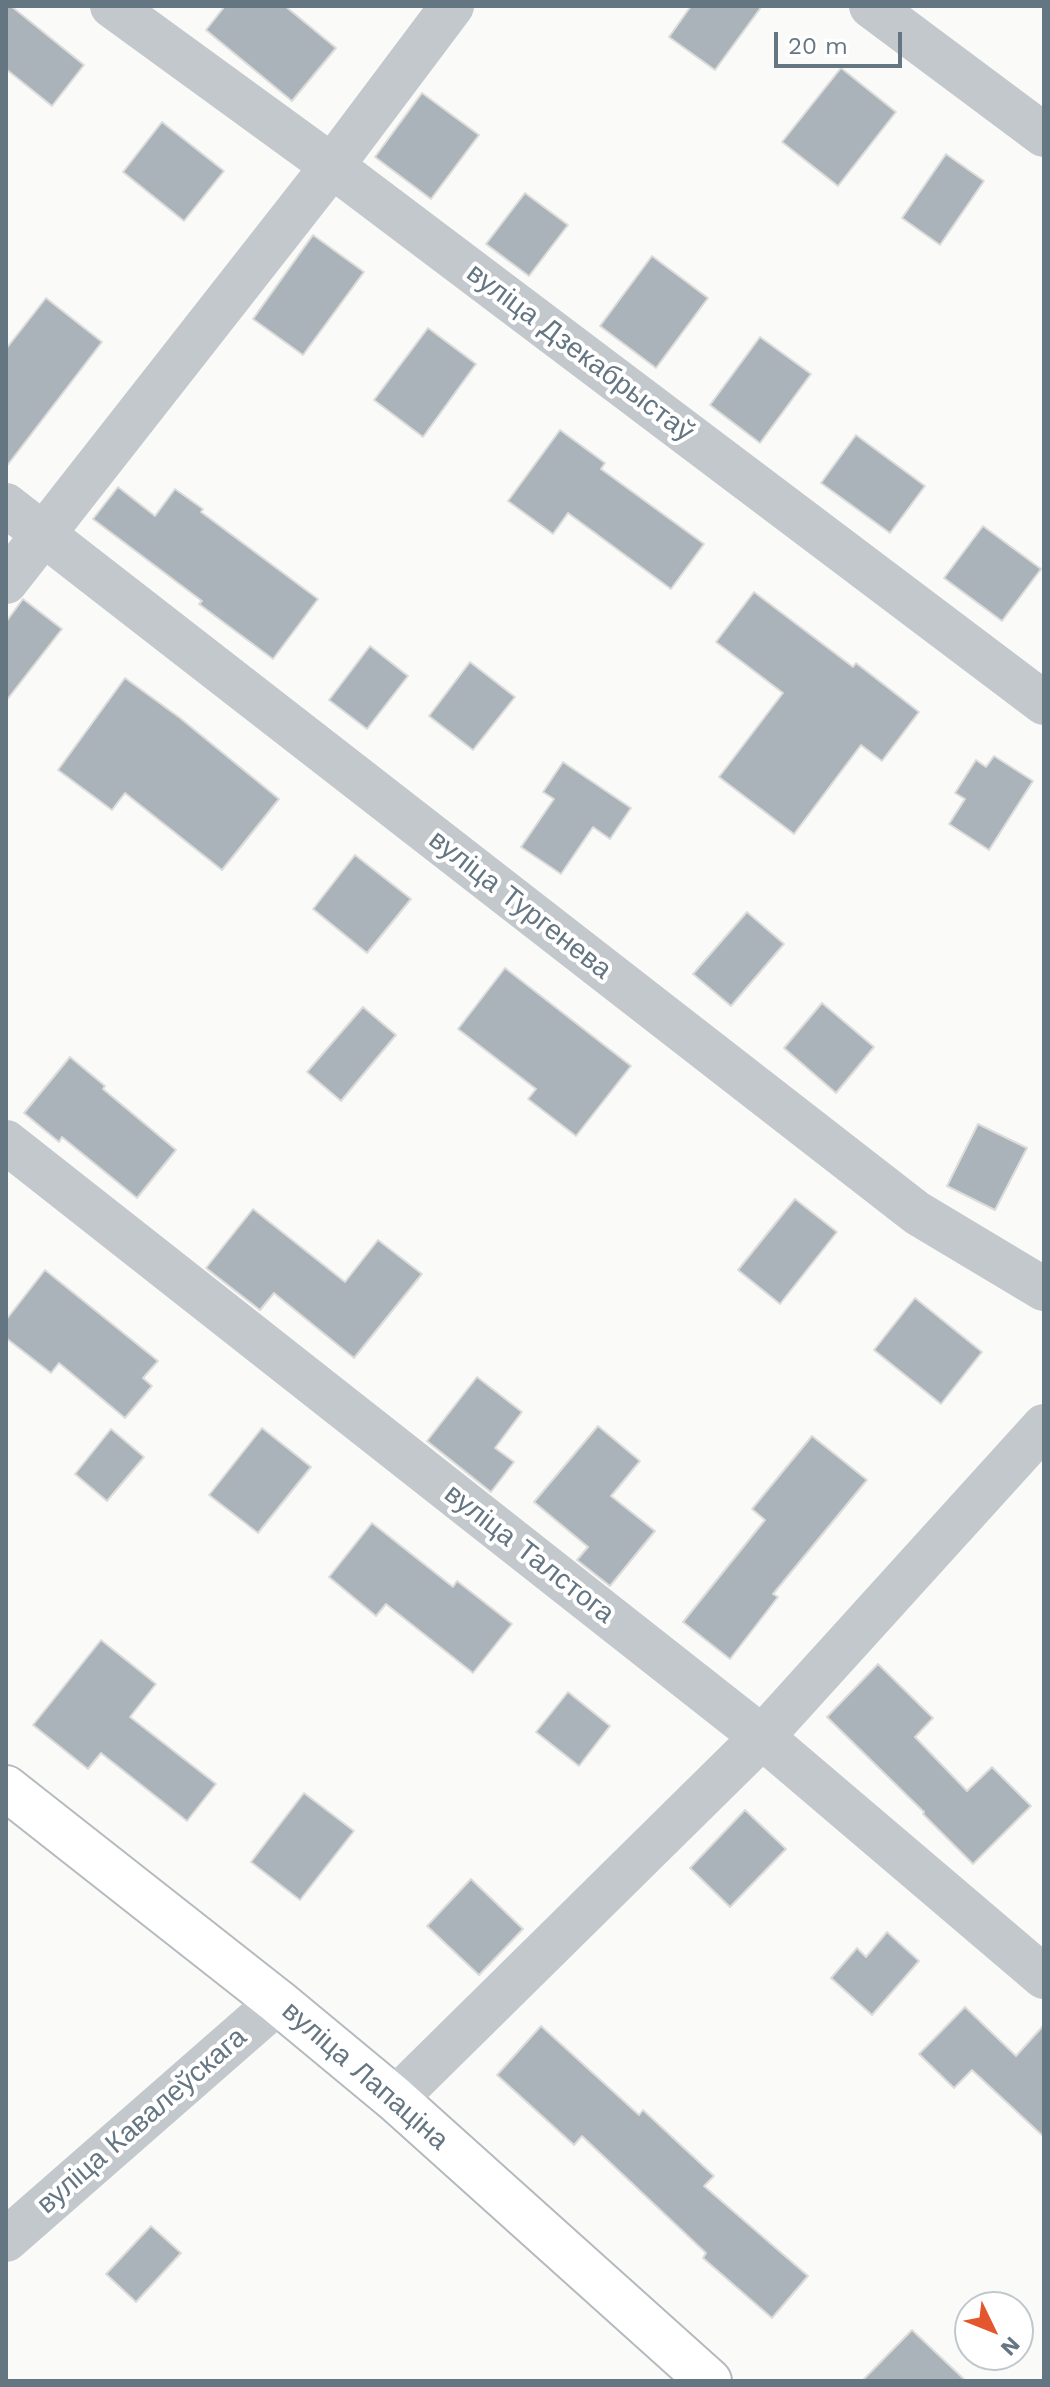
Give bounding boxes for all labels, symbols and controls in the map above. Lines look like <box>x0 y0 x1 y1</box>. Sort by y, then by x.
scale bar <box>778 16 906 66</box>
text: 20 m <box>788 32 848 60</box>
street label: вуліца Дзекабрыстаў <box>460 257 700 449</box>
street label: вуліца Тургенева <box>422 823 618 987</box>
street label: вуліца Талстога <box>437 1477 621 1631</box>
street label: вуліца Лапаціна <box>275 1995 455 2157</box>
street label: вуліца Кавалеўскага <box>30 2021 254 2221</box>
north arrow <box>954 2291 1034 2371</box>
text: N <box>996 2332 1025 2361</box>

